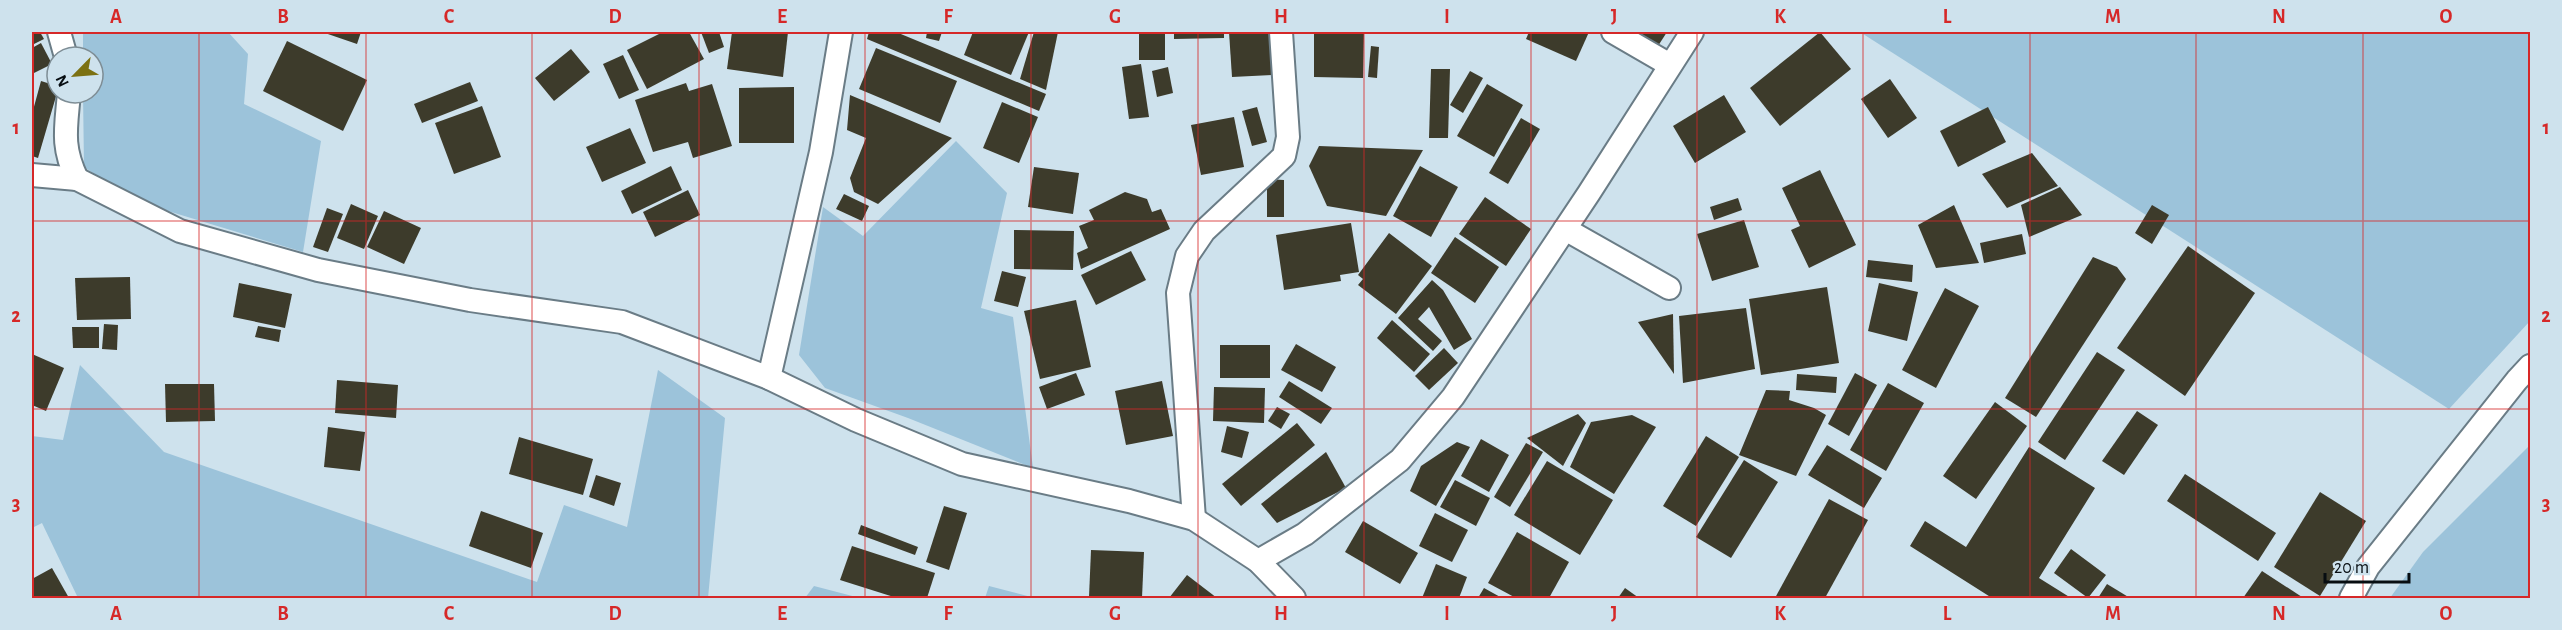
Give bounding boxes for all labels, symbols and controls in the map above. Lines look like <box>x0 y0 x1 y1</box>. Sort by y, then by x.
text: A <box>110 7 122 27</box>
text: B <box>277 7 289 27</box>
text: C <box>444 7 455 27</box>
text: D <box>608 7 622 27</box>
text: E <box>777 7 787 27</box>
text: F <box>943 7 953 27</box>
text: G <box>1109 7 1121 27</box>
text: H <box>1274 7 1288 27</box>
text: I <box>1444 7 1450 27</box>
text: J <box>1611 7 1617 27</box>
text: K <box>1774 7 1786 27</box>
text: L <box>1943 7 1952 27</box>
text: M <box>2105 7 2121 27</box>
text: N <box>2272 7 2286 27</box>
text: O <box>2440 7 2453 27</box>
north arrow <box>45 45 105 105</box>
text: N <box>53 72 72 89</box>
text: 1 <box>12 118 20 138</box>
text: 1 <box>2542 118 2550 138</box>
text: 2 <box>11 306 21 326</box>
text: 2 <box>2541 306 2551 326</box>
text: 3 <box>12 494 20 514</box>
text: 3 <box>2542 494 2550 514</box>
scale bar <box>2325 546 2409 584</box>
text: 20 m <box>2334 559 2369 577</box>
text: A <box>110 604 122 624</box>
text: B <box>277 604 289 624</box>
text: C <box>444 604 455 624</box>
text: D <box>608 604 622 624</box>
text: E <box>777 604 787 624</box>
text: F <box>943 604 953 624</box>
text: G <box>1109 604 1121 624</box>
text: H <box>1274 604 1288 624</box>
text: I <box>1444 604 1450 624</box>
text: J <box>1611 604 1617 624</box>
text: K <box>1774 604 1786 624</box>
text: L <box>1943 604 1952 624</box>
text: M <box>2105 604 2121 624</box>
text: N <box>2272 604 2286 624</box>
text: O <box>2440 604 2453 624</box>

